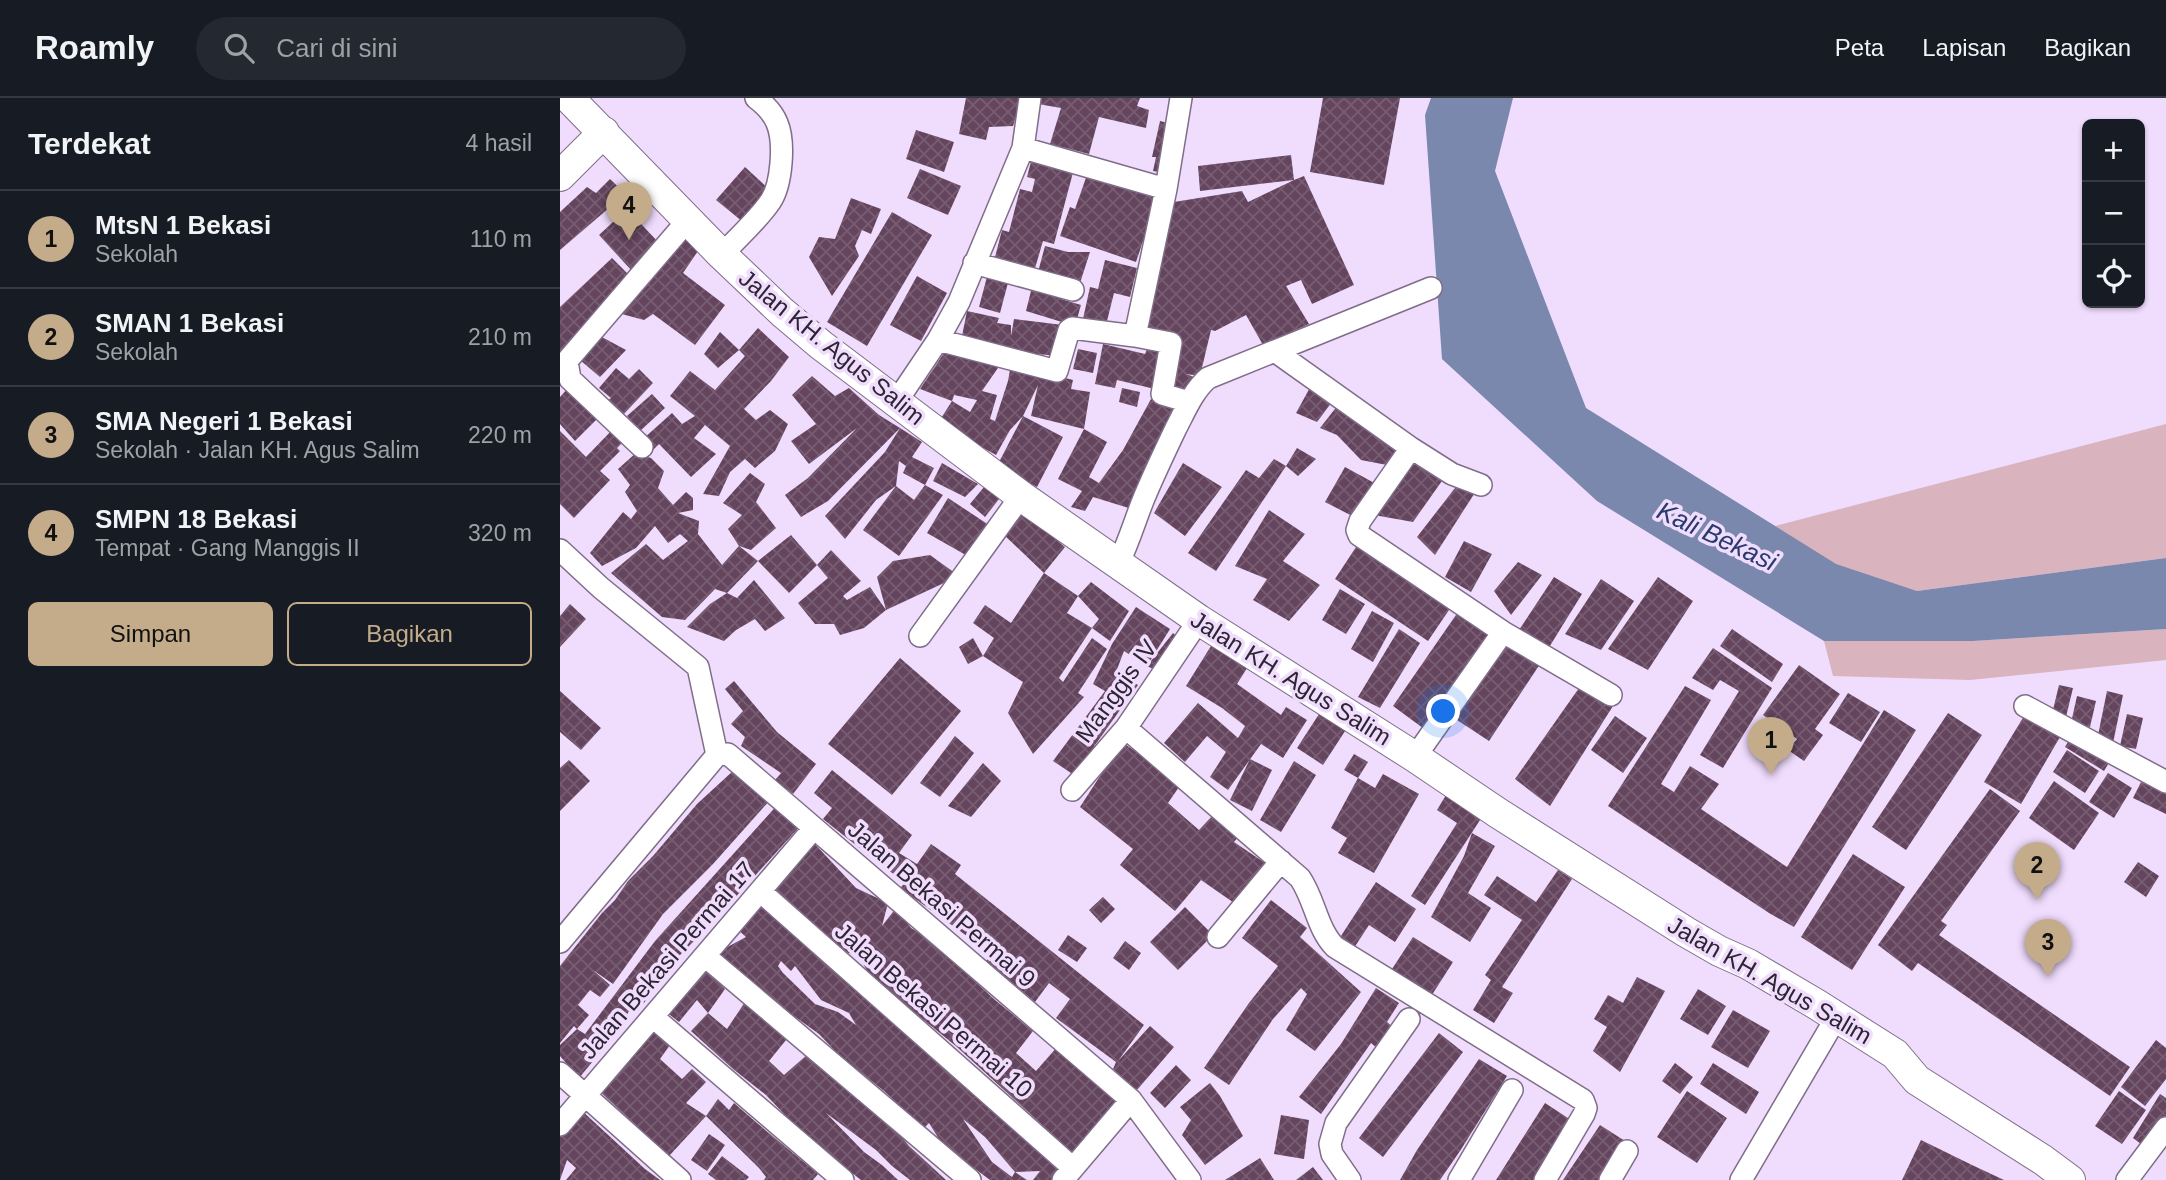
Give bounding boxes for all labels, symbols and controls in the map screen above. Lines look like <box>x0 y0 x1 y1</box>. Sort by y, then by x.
search box <box>196 17 686 80</box>
text: Roamly <box>35 29 154 66</box>
icon: search <box>220 29 258 67</box>
text: Cari di sini <box>276 33 398 63</box>
text: Peta <box>1835 34 1884 61</box>
text: Lapisan <box>1922 34 2006 61</box>
text: Bagikan <box>2044 34 2131 61</box>
map controls <box>2082 119 2145 308</box>
button: + <box>2082 119 2145 182</box>
text: Terdekat <box>28 127 151 160</box>
text: 4 hasil <box>466 130 532 156</box>
pin: 4 <box>606 182 652 240</box>
button: − <box>2082 182 2145 245</box>
text: MtsN 1 Bekasi <box>95 210 271 240</box>
text: 1 <box>45 226 57 252</box>
text: 110 m <box>470 226 532 252</box>
text: Sekolah <box>95 241 178 267</box>
button: locate <box>2082 245 2145 308</box>
street label: Jalan KH. Agus Salim <box>734 264 930 430</box>
text: SMAN 1 Bekasi <box>95 308 284 338</box>
text: 2 <box>45 324 57 350</box>
text: 210 m <box>468 324 532 350</box>
text: Sekolah <box>95 339 178 365</box>
text: SMA Negeri 1 Bekasi <box>95 406 353 436</box>
text: 3 <box>45 422 57 448</box>
text: 220 m <box>468 422 532 448</box>
text: Sekolah · Jalan KH. Agus Salim <box>95 437 420 463</box>
water label: Kali Bekasi <box>1652 495 1783 577</box>
text: SMPN 18 Bekasi <box>95 504 297 534</box>
text: 4 <box>45 520 57 546</box>
text: 320 m <box>468 520 532 546</box>
text: Tempat · Gang Manggis II <box>95 535 360 561</box>
button: Simpan <box>28 602 273 666</box>
button: Bagikan <box>287 602 532 666</box>
street label: Jalan KH. Agus Salim <box>1186 605 1396 751</box>
street label: Manggis IV <box>1070 634 1162 748</box>
your location <box>1426 694 1460 728</box>
pin: 1 <box>1748 717 1794 775</box>
street label: Jalan Bekasi Permai 9 <box>843 815 1041 993</box>
pin: 2 <box>2014 842 2060 900</box>
street label: Jalan Bekasi Permai 17 <box>574 856 760 1064</box>
street label: Jalan KH. Agus Salim <box>1663 911 1877 1049</box>
street label: Jalan Bekasi Permai 10 <box>830 917 1038 1103</box>
pin: 3 <box>2025 919 2071 977</box>

